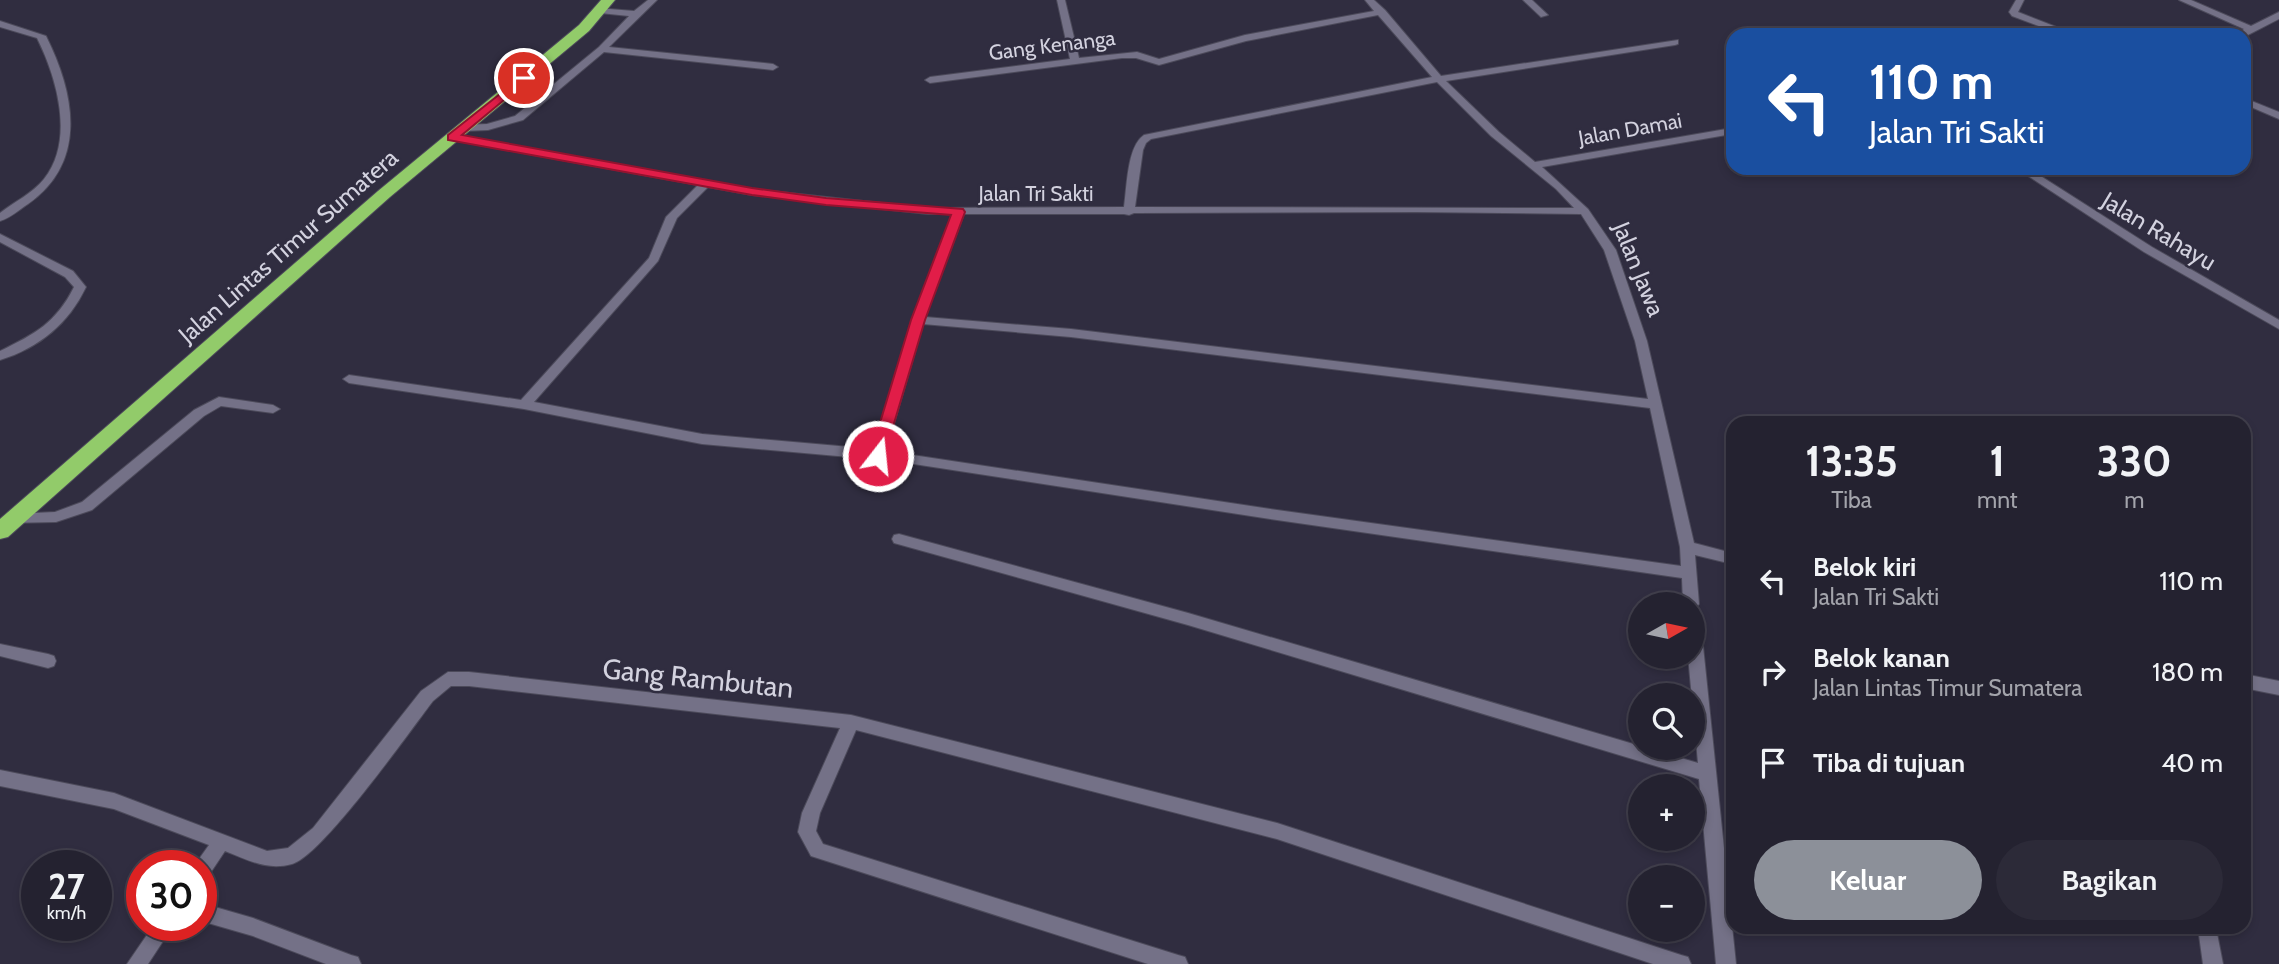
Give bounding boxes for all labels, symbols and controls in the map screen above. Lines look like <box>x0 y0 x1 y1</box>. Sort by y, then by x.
street label: Gang Kenanga <box>987 25 1117 65</box>
pin <box>494 48 554 108</box>
text: 110 m <box>1869 52 1993 111</box>
icon: left <box>1754 56 1845 147</box>
icon: arrive <box>505 59 543 97</box>
street label: Jalan Damai <box>1575 108 1684 151</box>
text: Jalan Tri Sakti <box>1869 112 2045 151</box>
street label: Jalan Lintas Timur Sumatera <box>172 143 404 350</box>
street label: Jalan Tri Sakti <box>977 181 1094 206</box>
street label: Jalan Rahayu <box>2096 185 2221 276</box>
street label: Jalan Jawa <box>1607 217 1671 321</box>
position arrow <box>841 419 915 493</box>
text: 13:35 <box>1805 435 1898 487</box>
text: 1 <box>1990 435 2005 487</box>
text: 330 <box>2097 435 2172 487</box>
text: Tiba <box>1831 486 1872 514</box>
text: mnt <box>1977 486 2018 514</box>
text: m <box>2124 486 2144 514</box>
text: Belok kiri <box>1813 551 1916 583</box>
icon: left <box>1754 562 1792 600</box>
text: 110 m <box>2159 565 2223 597</box>
text: Jalan Tri Sakti <box>1813 583 1939 611</box>
north arrow <box>1628 592 1704 668</box>
map controls <box>1628 592 1705 942</box>
text: Belok kanan <box>1813 642 1950 674</box>
street label: Gang Rambutan <box>601 651 795 705</box>
icon: right <box>1754 653 1792 691</box>
text: 180 m <box>2152 656 2223 688</box>
text: Jalan Lintas Timur Sumatera <box>1813 674 2082 702</box>
button: search <box>1628 683 1705 760</box>
icon: arrive <box>1754 744 1792 782</box>
text: Tiba di tujuan <box>1813 747 1965 779</box>
text: 40 m <box>2161 747 2223 779</box>
button: + <box>1628 774 1705 851</box>
button: Keluar <box>1754 840 1982 920</box>
button: Bagikan <box>1996 840 2223 920</box>
speed limit sign: 30 <box>126 850 217 941</box>
text: 27 <box>48 865 85 908</box>
button: − <box>1628 865 1705 942</box>
text: km/h <box>47 902 86 924</box>

